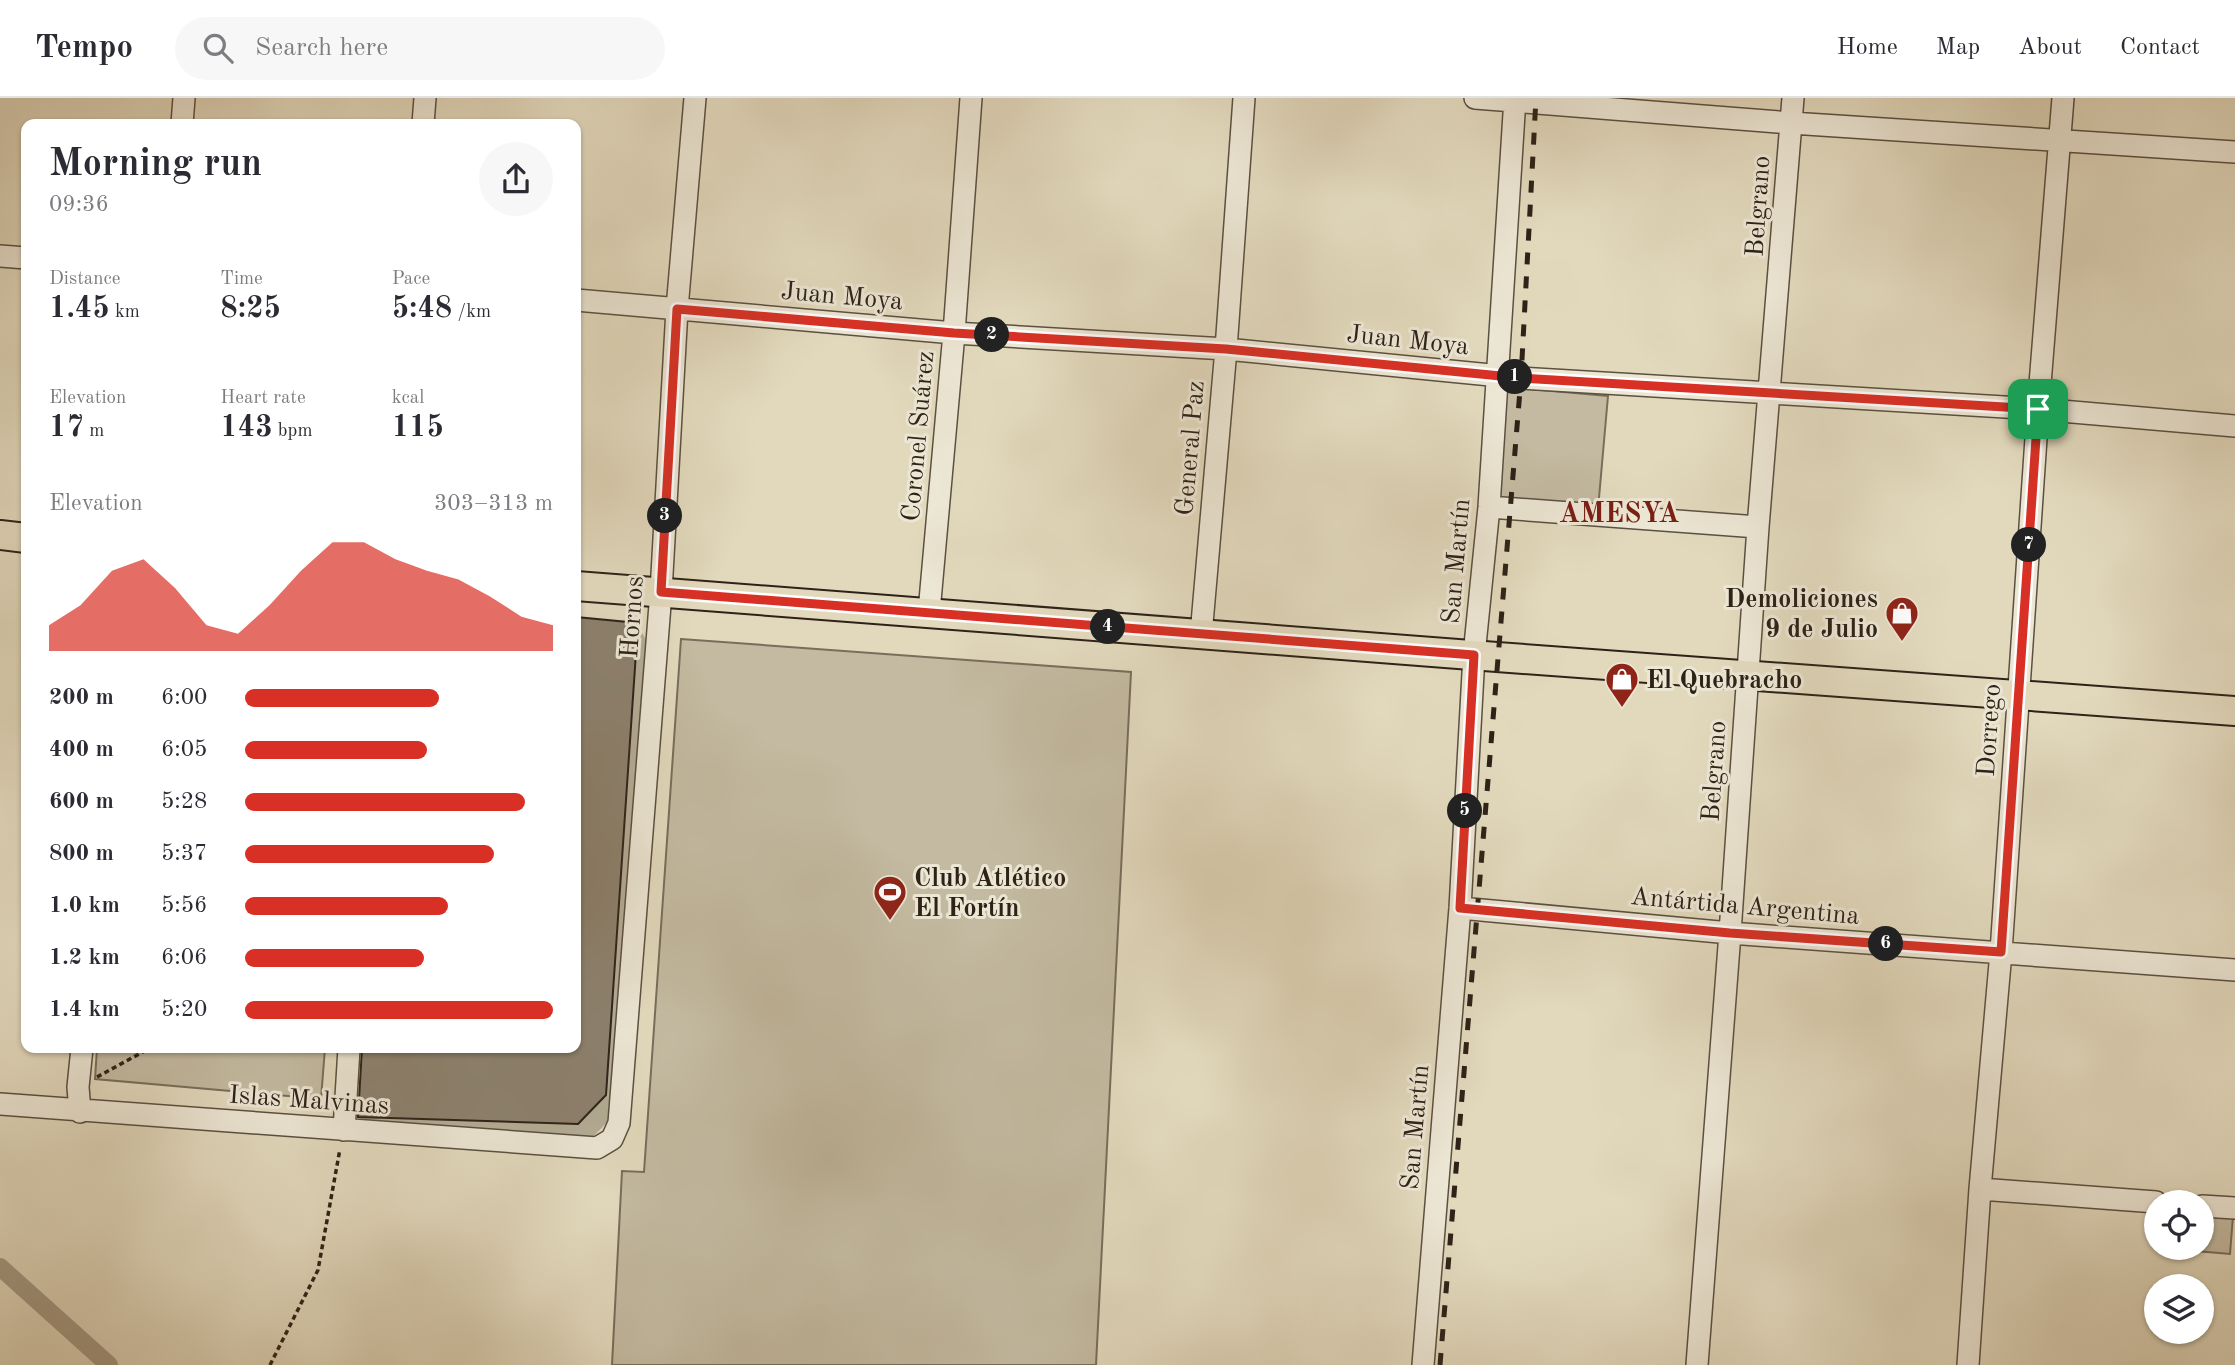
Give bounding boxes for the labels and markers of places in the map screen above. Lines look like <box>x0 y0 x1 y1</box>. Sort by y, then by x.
pin: 2 <box>974 317 1010 352</box>
pin: 1 <box>1498 360 1532 394</box>
pin <box>2008 379 2068 439</box>
pin: 3 <box>648 498 682 534</box>
pin: 7 <box>2011 528 2046 562</box>
place label: Demoliciones 9 de Julio <box>1725 587 1878 643</box>
shop icon: Demoliciones 9 de Julio <box>1883 594 1921 643</box>
pin: 4 <box>1090 610 1126 644</box>
shop icon: El Quebracho <box>1603 660 1641 709</box>
place label: El Quebracho <box>1646 668 1802 694</box>
pin: 5 <box>1448 794 1482 828</box>
place label: Club Atlético El Fortín <box>914 866 1066 922</box>
sports icon: Club Atlético El Fortín <box>871 873 909 922</box>
pin: 6 <box>1868 926 1904 962</box>

